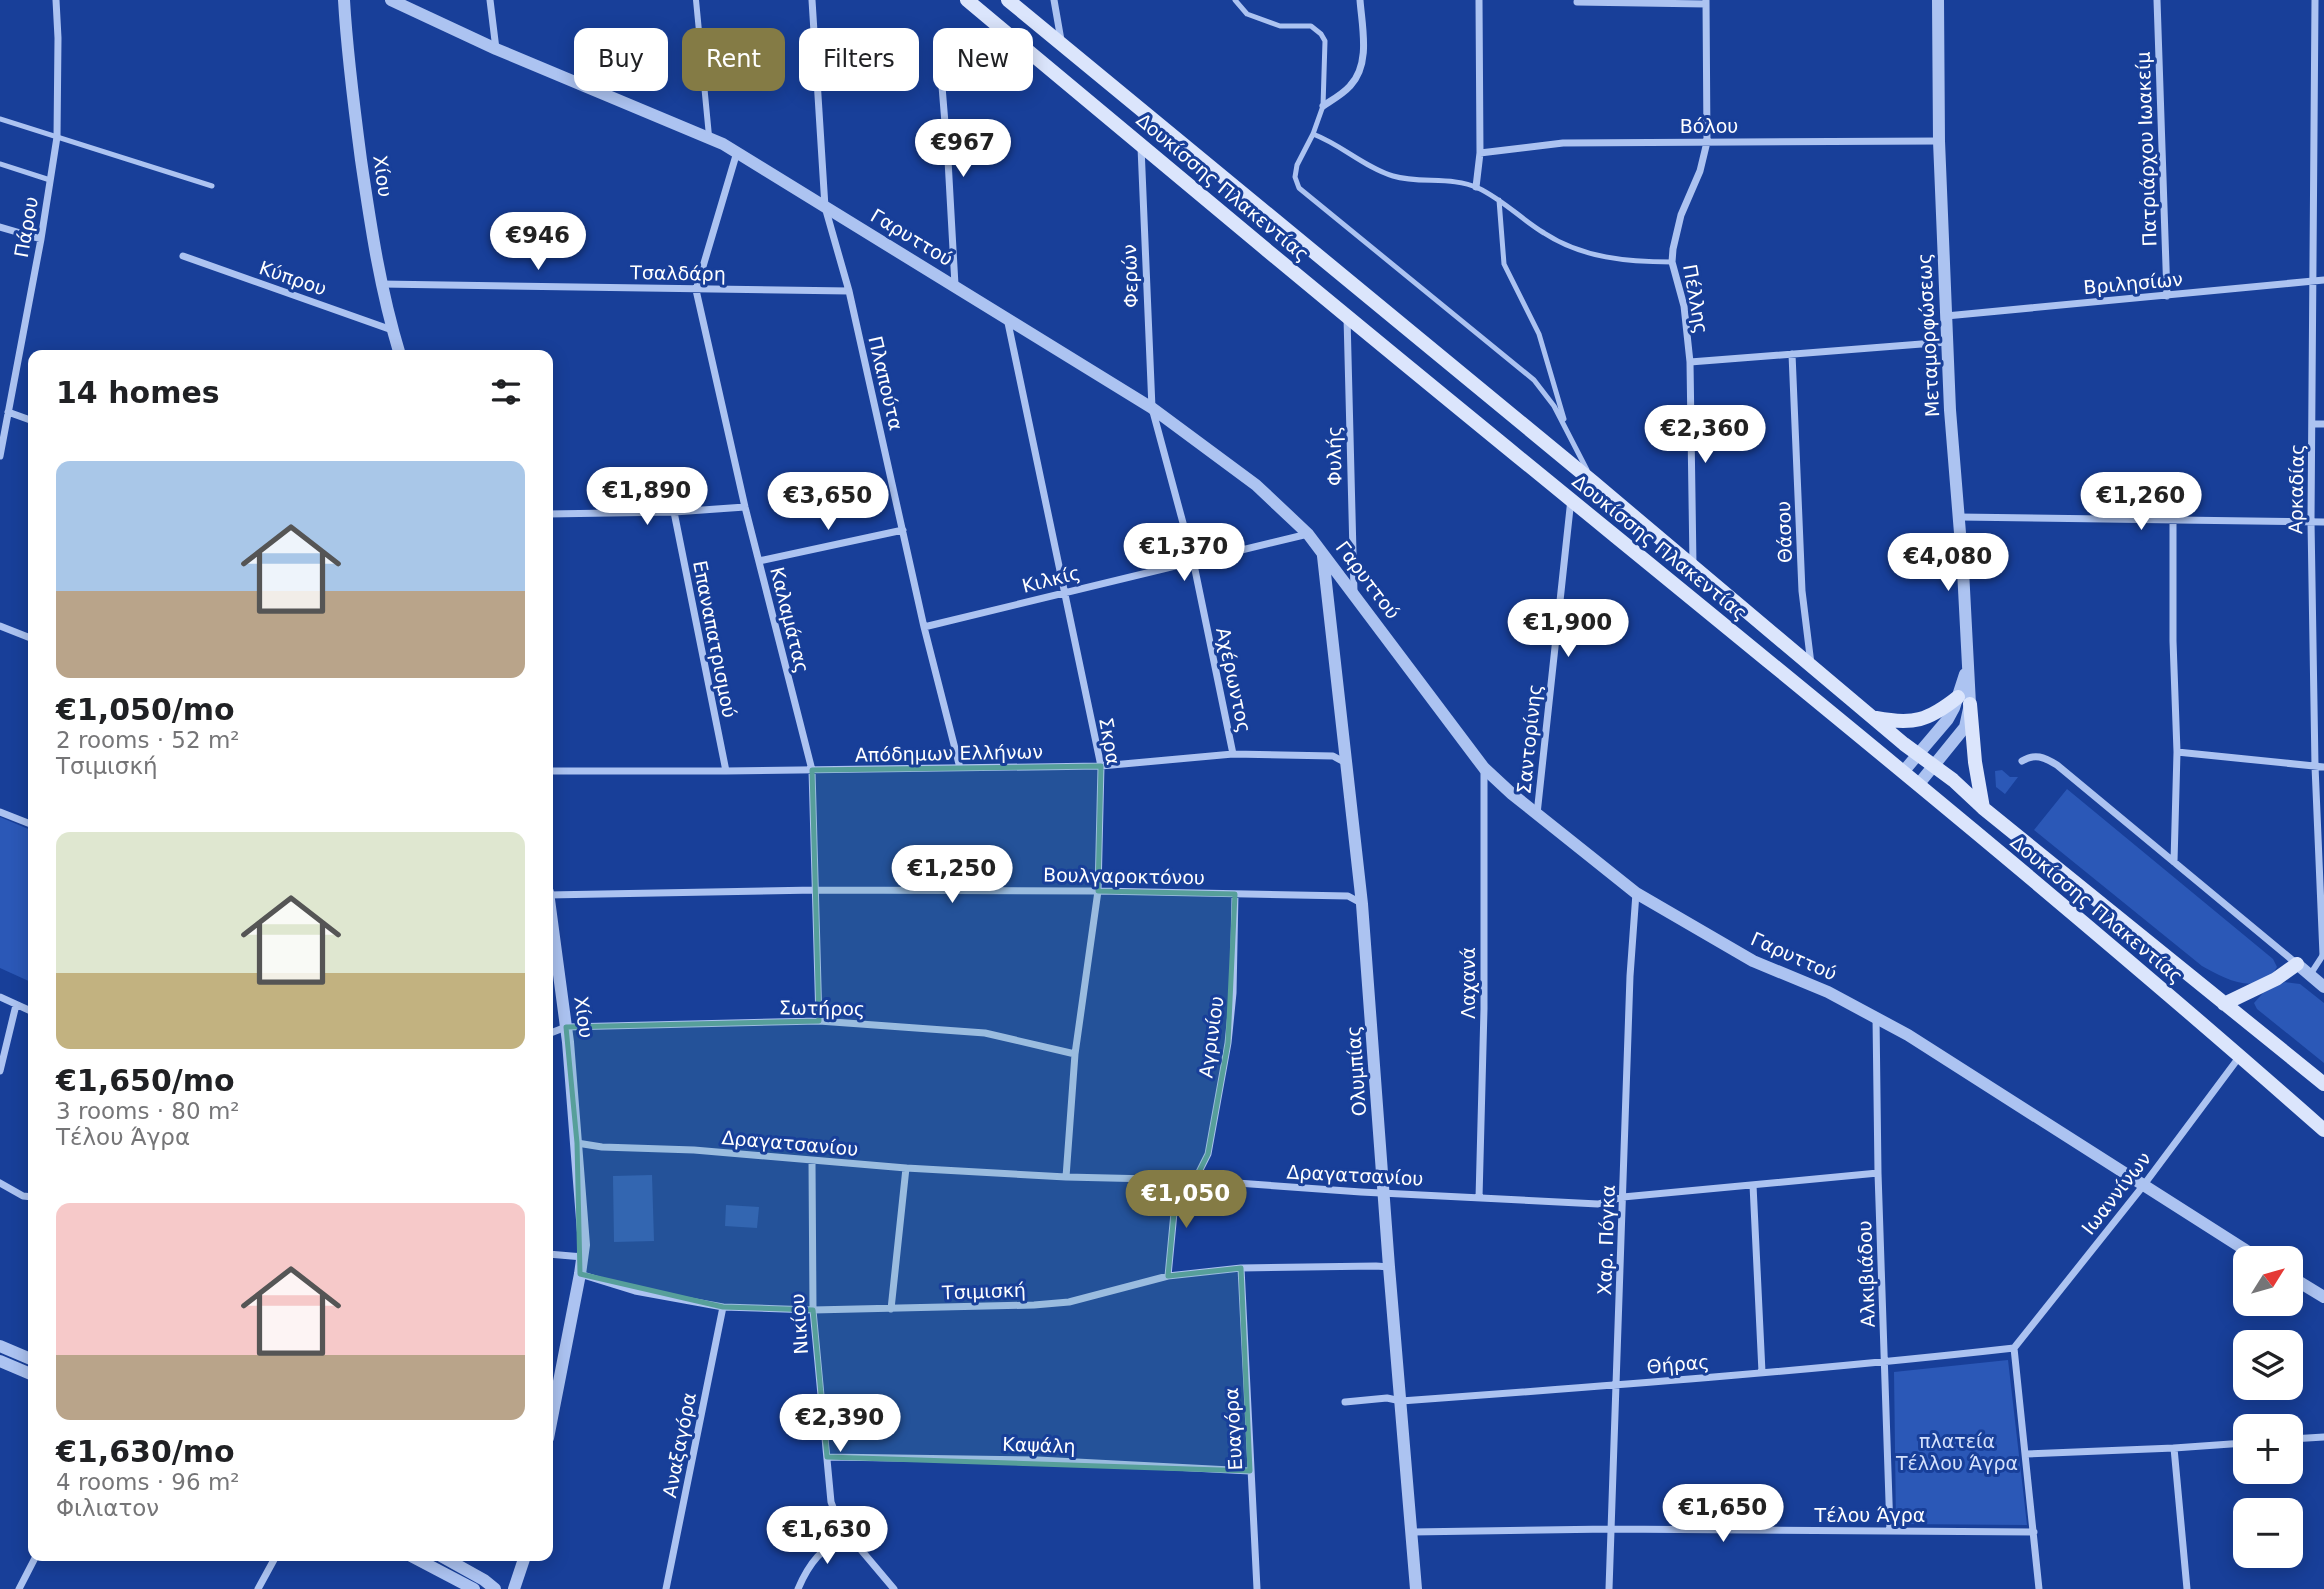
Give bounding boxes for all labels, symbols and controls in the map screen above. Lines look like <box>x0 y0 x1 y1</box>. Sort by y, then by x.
chip: Buy <box>574 28 668 91</box>
chip: Rent <box>682 28 785 91</box>
chip: Filters <box>799 28 919 91</box>
chip: New <box>933 28 1033 91</box>
street label: Πατριάρχου Ιωακείμ <box>2132 51 2160 247</box>
street label: Δουκίσσης Πλακεντίας <box>1132 108 1314 266</box>
street label: Βόλου <box>1680 115 1738 137</box>
pin: €967 <box>922 120 1004 179</box>
text: €967 <box>931 129 995 155</box>
street label: Χίου <box>369 154 397 198</box>
street label: Πάρου <box>10 195 42 259</box>
street label: Γαρυττού <box>867 204 957 270</box>
pin: €946 <box>497 212 579 272</box>
text: €946 <box>506 222 570 248</box>
street label: Φερών <box>1118 244 1142 308</box>
street label: Μεταμορφώσεως <box>1913 252 1943 418</box>
street label: Κύπρου <box>257 256 329 300</box>
street label: Τσαλδάρη <box>629 261 726 285</box>
street label: Πέλλης <box>1679 262 1713 336</box>
street label: Βριλησίων <box>2082 268 2184 298</box>
street label: Πλαπούτα <box>864 334 908 432</box>
icon: filters <box>487 373 525 411</box>
text: 14 homes <box>56 375 220 410</box>
pin: €2,360 <box>1648 406 1762 465</box>
text: €2,360 <box>1661 415 1749 441</box>
street label: Φυλής <box>1322 426 1346 486</box>
street label: Αρκαδίας <box>2284 444 2308 534</box>
pin: €1,890 <box>590 468 704 527</box>
street label: Δουκίσσης Πλακεντίας <box>1568 470 1752 624</box>
pin: €3,650 <box>771 472 885 532</box>
pin: €1,260 <box>2084 472 2198 532</box>
text: €1,890 <box>603 477 691 503</box>
text: €3,650 <box>784 482 872 508</box>
text: €1,260 <box>2097 482 2185 508</box>
street label: Θάσου <box>1772 501 1796 563</box>
icon: home <box>228 506 354 632</box>
pin: €1,370 <box>1127 524 1241 583</box>
text: €1,370 <box>1140 533 1228 559</box>
pin: €4,080 <box>1891 534 2005 593</box>
street label: Γαρυττού <box>1332 537 1404 623</box>
text: €4,080 <box>1904 543 1992 569</box>
street label: Επαναπατρισμού <box>689 558 741 720</box>
street label: Κιλκίς <box>1020 561 1082 597</box>
street label: Καλαμάτας <box>766 565 814 675</box>
pin: €1,900 <box>1511 600 1625 659</box>
text: €1,900 <box>1524 609 1612 635</box>
street label: Αχέρωντος <box>1212 625 1256 735</box>
street label: Σαντορίνης <box>1512 683 1546 795</box>
text: €1,050/mo <box>56 692 235 727</box>
street label: Σκρα <box>1095 716 1125 766</box>
text: 2 rooms · 52 m² <box>56 727 240 753</box>
street label: Απόδημων Ελλήνων <box>855 740 1043 766</box>
text: Τσιμισκή <box>56 753 158 779</box>
street label: Δουκίσσης Πλακεντίας <box>2006 830 2188 988</box>
pin: €1,250 <box>895 846 1009 905</box>
text: €1,250 <box>908 855 996 881</box>
street label: Βουλγαροκτόνου <box>1043 864 1205 888</box>
icon: home <box>228 877 354 1003</box>
street label: Γαρυττού <box>1748 927 1840 985</box>
street label: Λαχανά <box>1457 947 1479 1019</box>
street label: Χίου <box>570 995 598 1039</box>
street label: Αγρινίου <box>1194 995 1228 1079</box>
street label: Σωτήρος <box>779 996 865 1020</box>
street label: Ολυμπίας <box>1342 1025 1370 1117</box>
text: €1,650/mo <box>56 1063 235 1098</box>
text: 3 rooms · 80 m² <box>56 1098 240 1124</box>
text: Τέλου Άγρα <box>56 1124 190 1150</box>
street label: Δραγατσανίου <box>721 1126 859 1160</box>
street label: Ιωαννίνων <box>2077 1147 2155 1239</box>
street label: Δραγατσανίου <box>1286 1160 1424 1190</box>
pin: €1,050 <box>1129 1170 1243 1230</box>
text: €1,050 <box>1142 1180 1230 1206</box>
street label: Χαρ. Πόγκα <box>1593 1184 1619 1296</box>
street label: Αλκιβιάδου <box>1853 1220 1879 1328</box>
north arrow <box>2233 1246 2303 1316</box>
map controls <box>2233 1246 2303 1568</box>
icon: home <box>228 1248 354 1374</box>
street label: Τσιμισκή <box>941 1279 1026 1303</box>
street label: Νικίου <box>786 1293 812 1355</box>
button: layers <box>2233 1330 2303 1400</box>
street label: Θήρας <box>1646 1350 1710 1378</box>
street label: Ευαγόρα <box>1220 1387 1246 1471</box>
street label: Αναξαγόρα <box>658 1391 700 1499</box>
pin: €2,390 <box>783 1394 897 1454</box>
text: €2,390 <box>796 1404 884 1430</box>
button: + <box>2233 1414 2303 1484</box>
park label: πλατεία Τέλλου Άγρα <box>1895 1430 2018 1474</box>
street label: Καψάλη <box>1002 1433 1076 1457</box>
text: €1,630/mo <box>56 1434 235 1469</box>
text: 4 rooms · 96 m² <box>56 1469 240 1495</box>
pin: €1,650 <box>1666 1484 1780 1544</box>
text: €1,650 <box>1679 1494 1767 1520</box>
text: Φιλιατον <box>56 1495 159 1521</box>
button: − <box>2233 1498 2303 1568</box>
street label: Τέλου Άγρα <box>1814 1504 1925 1526</box>
pin: €1,630 <box>770 1506 884 1566</box>
text: €1,630 <box>783 1516 871 1542</box>

